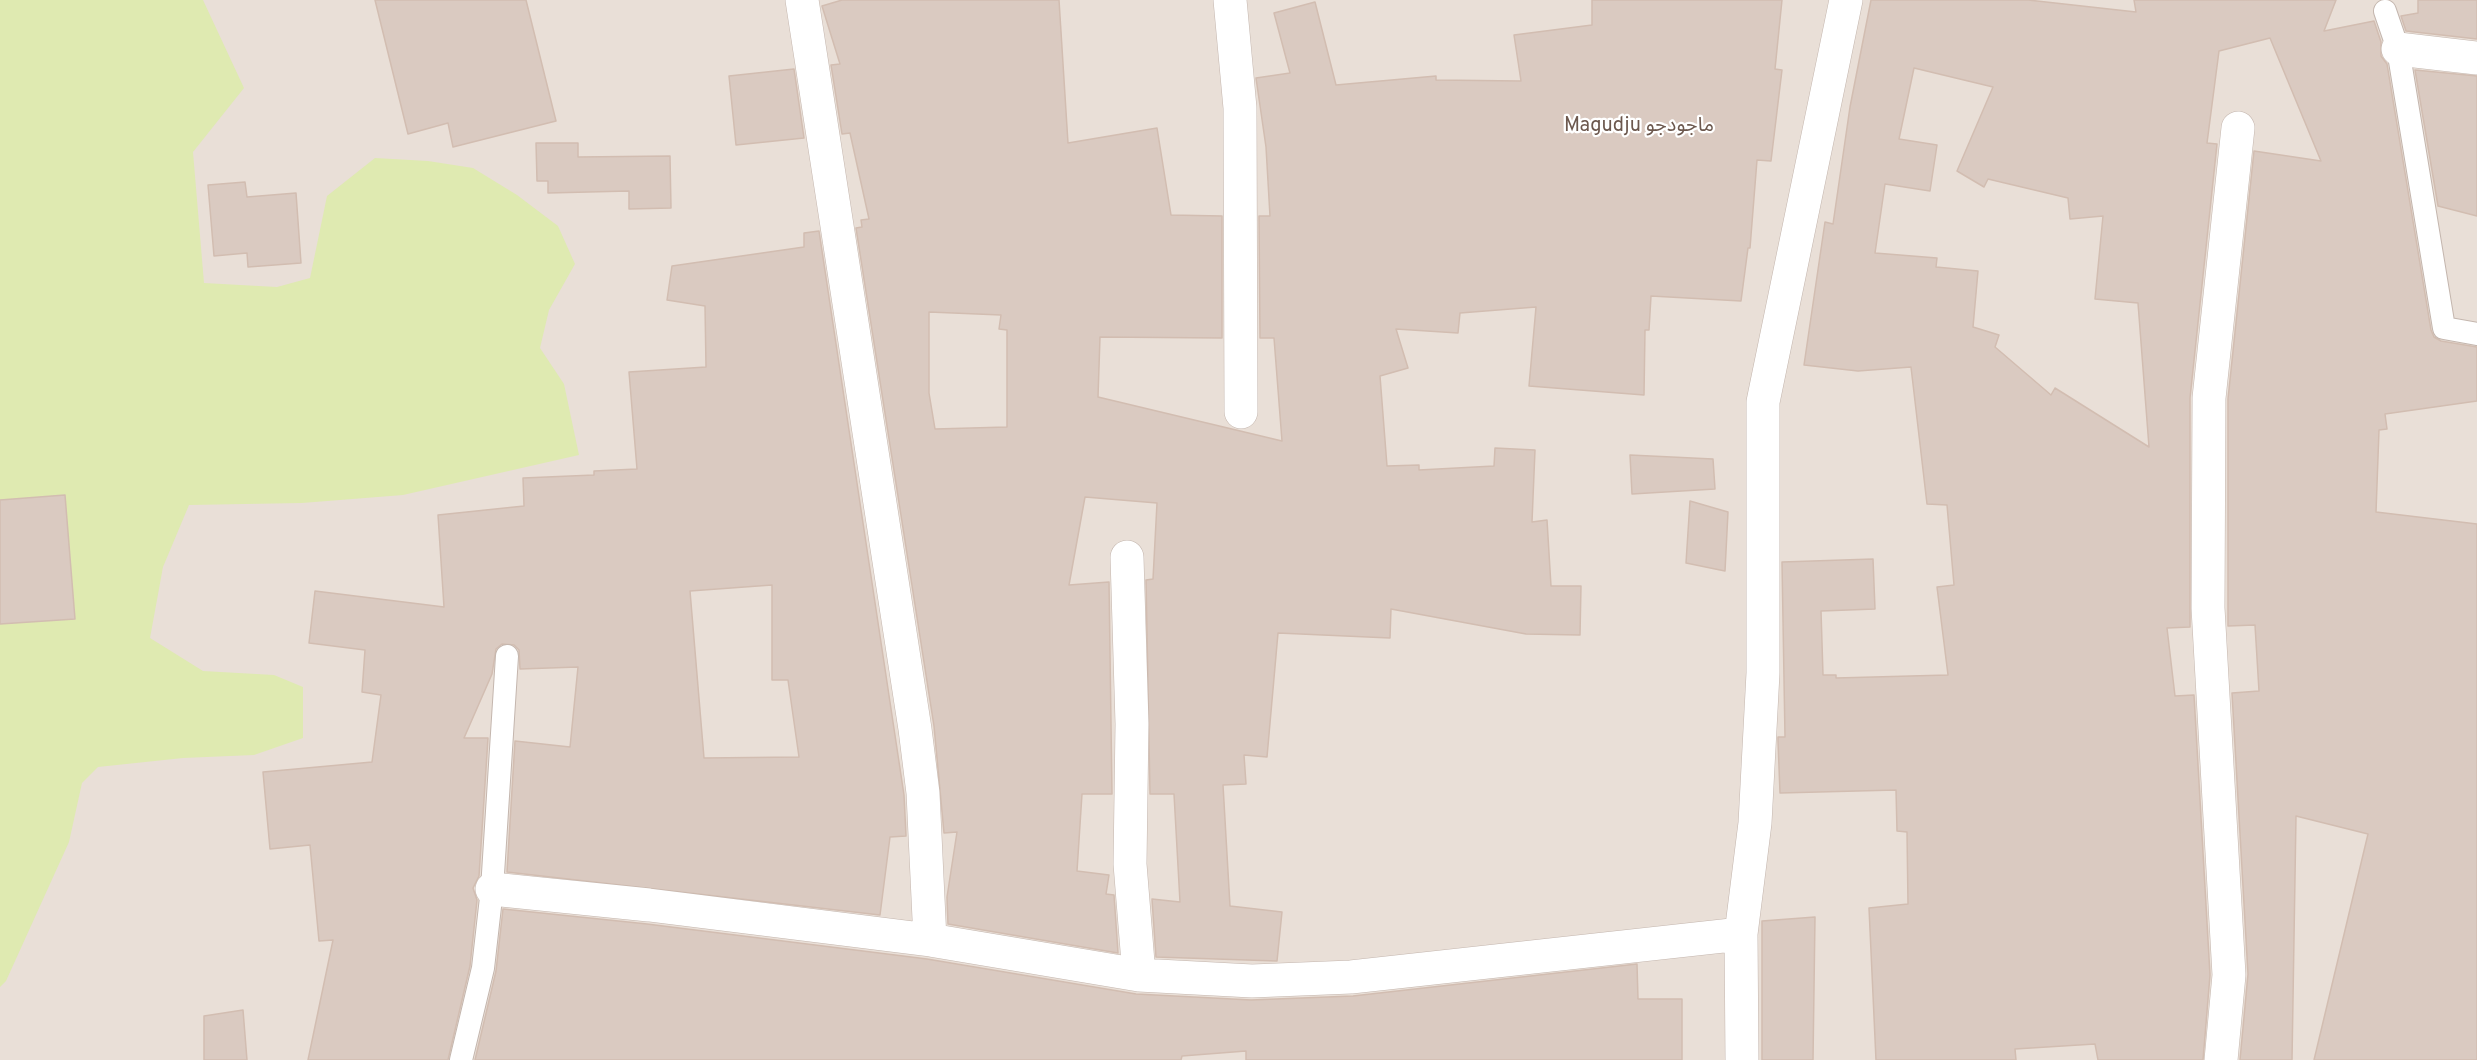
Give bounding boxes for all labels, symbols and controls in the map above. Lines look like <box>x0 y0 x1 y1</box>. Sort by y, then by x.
district label: Magudju ماجودجو <box>1564 115 1714 139</box>

